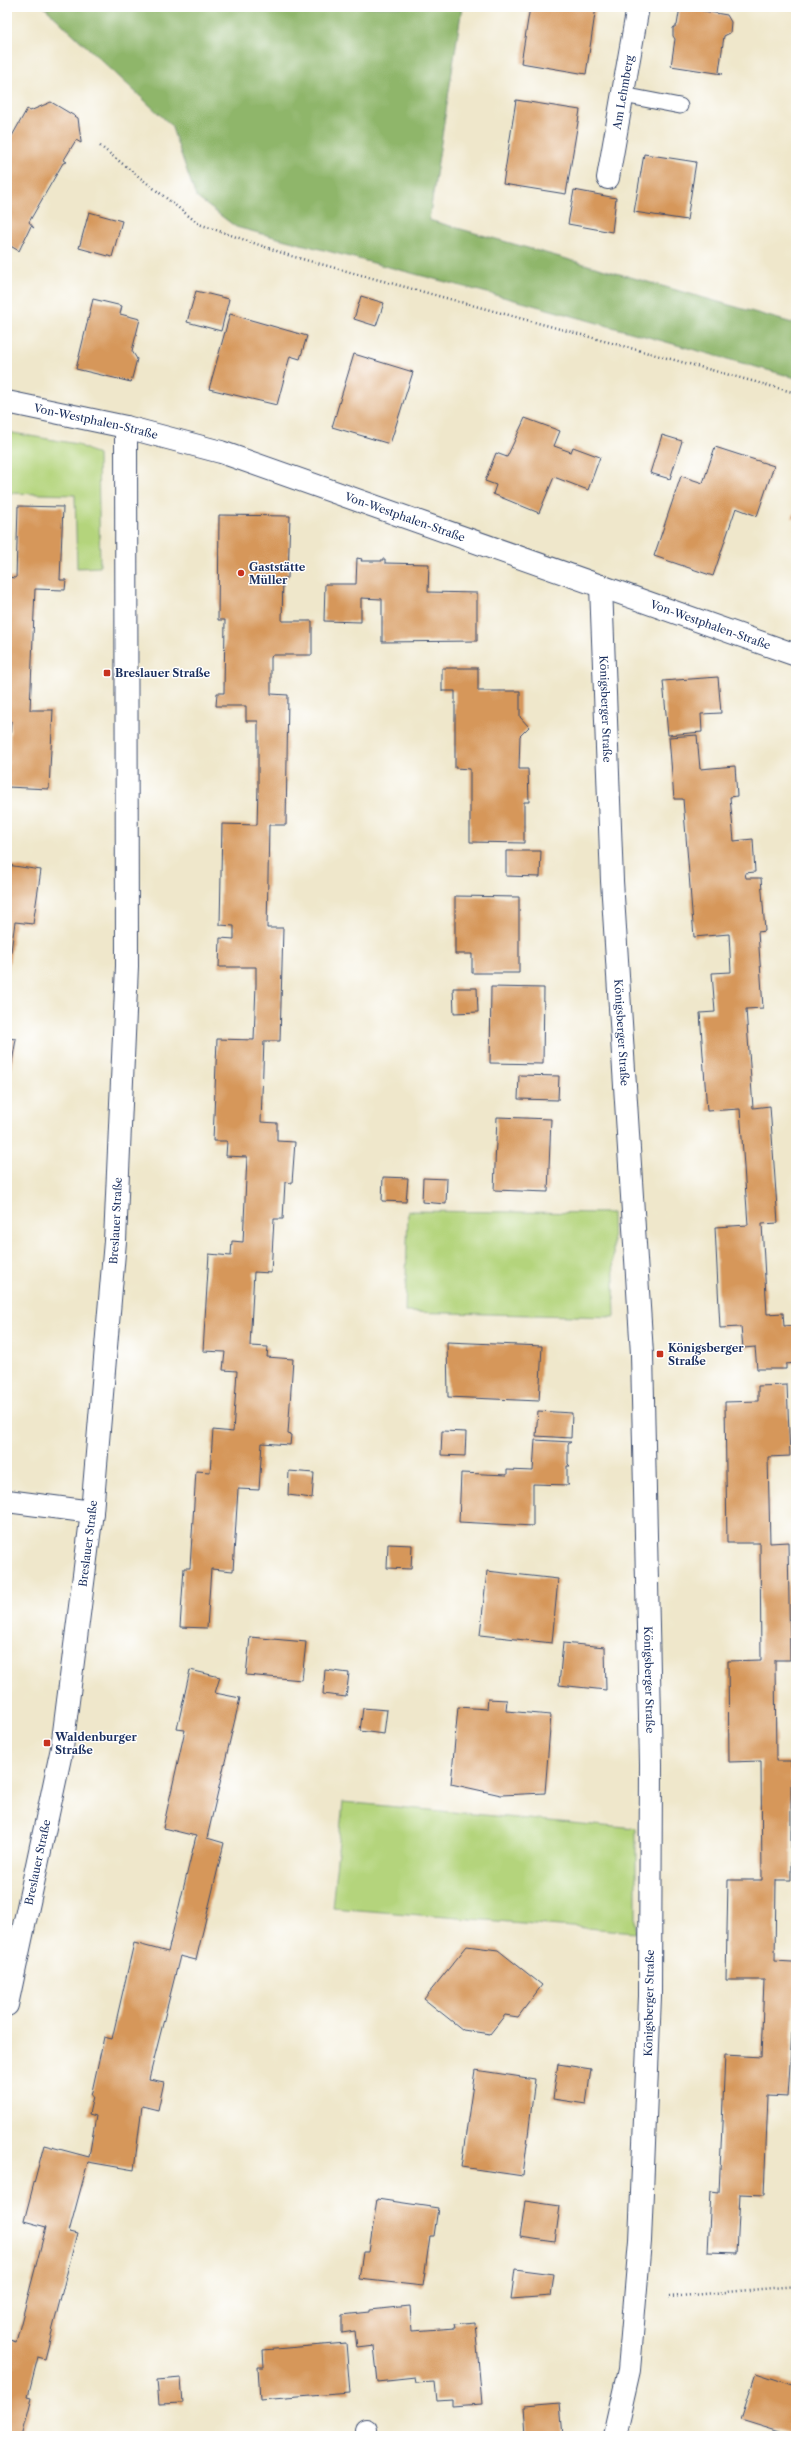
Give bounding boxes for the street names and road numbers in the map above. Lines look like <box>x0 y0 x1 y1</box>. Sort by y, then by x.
street label: Am Lehmberg <box>609 54 636 131</box>
street label: Von-Westphalen-Straße <box>32 401 159 442</box>
street label: Von-Westphalen-Straße <box>342 489 467 545</box>
street label: Von-Westphalen-Straße <box>648 597 773 653</box>
street label: Königsberger Straße <box>597 655 615 763</box>
street label: Königsberger Straße <box>611 979 632 1086</box>
street label: Breslauer Straße <box>106 1177 125 1265</box>
street label: Breslauer Straße <box>76 1500 100 1588</box>
street label: Königsberger Straße <box>641 1626 657 1734</box>
street label: Breslauer Straße <box>22 1818 54 1906</box>
street label: Königsberger Straße <box>641 1949 657 2057</box>

